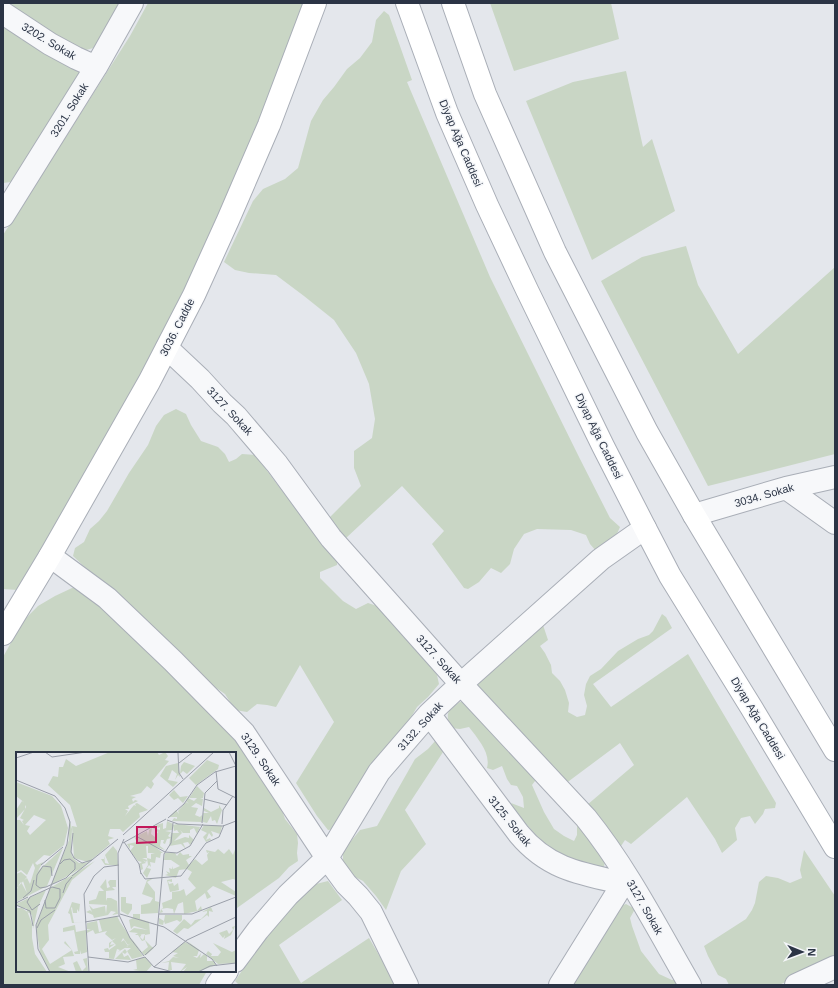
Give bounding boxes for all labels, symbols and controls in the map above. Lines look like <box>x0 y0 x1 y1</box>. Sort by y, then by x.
street label: 3202. Sokak <box>20 20 79 62</box>
street label: 3201. Sokak <box>48 80 91 139</box>
street label: Diyap Ağa Caddesi <box>437 98 485 188</box>
street label: 3036. Cadde <box>157 296 197 358</box>
street label: 3127. Sokak <box>205 385 256 438</box>
street label: Diyap Ağa Caddesi <box>573 391 625 481</box>
street label: 3034. Sokak <box>733 481 796 509</box>
street label: 3127. Sokak <box>414 632 464 686</box>
street label: Diyap Ağa Caddesi <box>729 675 787 761</box>
street label: 3132. Sokak <box>395 699 445 753</box>
street label: 3129. Sokak <box>239 730 283 788</box>
inset map <box>16 752 236 972</box>
street label: 3125. Sokak <box>486 793 534 849</box>
street label: 3127. Sokak <box>625 878 666 937</box>
north arrow <box>782 932 822 972</box>
text: N <box>806 948 818 956</box>

